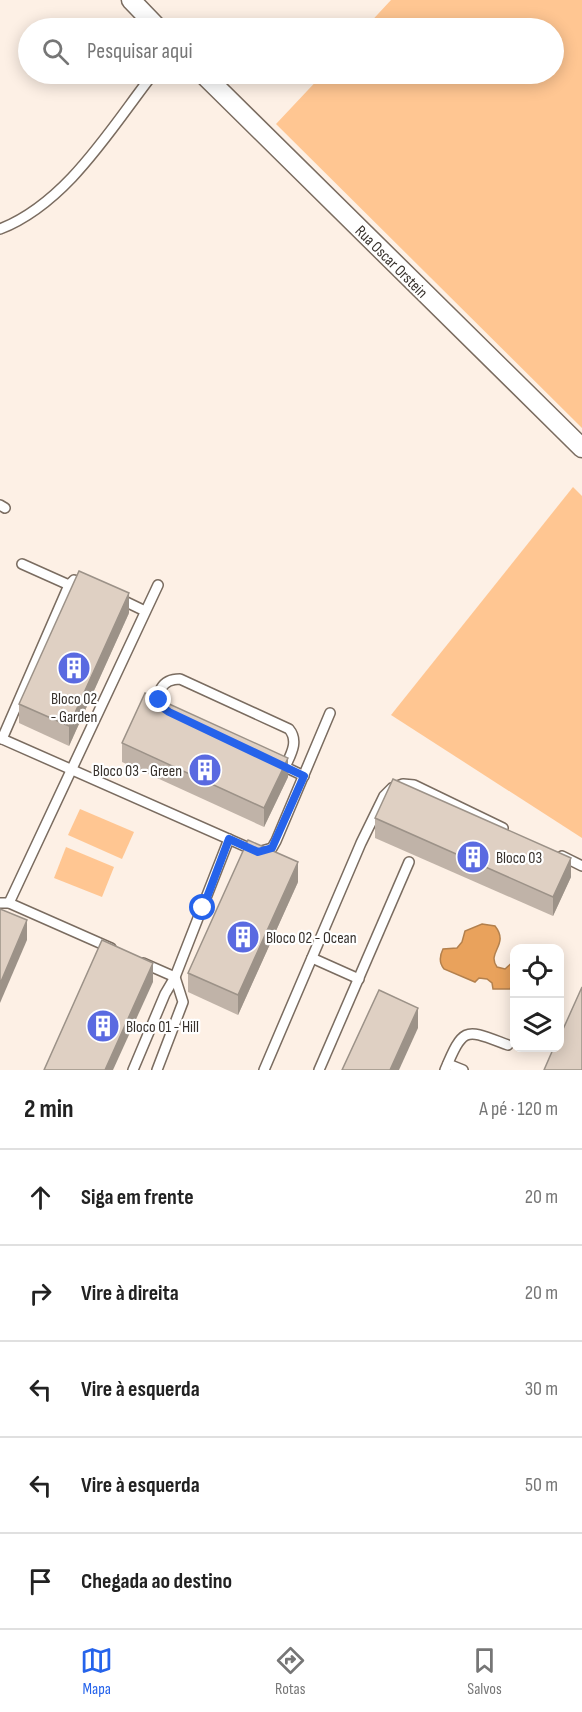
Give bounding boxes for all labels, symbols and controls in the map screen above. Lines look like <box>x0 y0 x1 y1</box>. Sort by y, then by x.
search box <box>18 18 564 84</box>
icon: search <box>39 35 72 68</box>
text: Pesquisar aqui <box>87 38 192 65</box>
street label: Rua Oscar Orstein <box>351 222 431 302</box>
building icon: Bloco 02 - Garden <box>56 650 92 686</box>
route end <box>145 686 171 712</box>
place label: Bloco 02 - Garden <box>51 690 97 727</box>
building icon: Bloco 03 - Green <box>187 752 223 788</box>
place label: Bloco 03 - Green <box>93 762 182 781</box>
building icon: Bloco 03 <box>455 839 491 875</box>
place label: Bloco 03 <box>496 849 542 868</box>
route start <box>189 894 215 920</box>
building icon: Bloco 02 - Ocean <box>225 919 261 955</box>
place label: Bloco 02 - Ocean <box>266 929 357 948</box>
map controls <box>510 944 564 1052</box>
button: locate <box>510 944 564 998</box>
button: layers <box>510 998 564 1052</box>
building icon: Bloco 01 - Hill <box>85 1008 121 1044</box>
place label: Bloco 01 - Hill <box>126 1018 199 1037</box>
text: 2 min <box>24 1094 74 1125</box>
text: A pé · 120 m <box>479 1097 558 1121</box>
icon: ahead <box>24 1181 57 1214</box>
text: Siga em frente <box>81 1184 194 1211</box>
text: 20 m <box>525 1185 558 1209</box>
icon: right <box>24 1277 57 1310</box>
text: Vire à direita <box>81 1280 179 1307</box>
text: 20 m <box>525 1281 558 1305</box>
icon: left <box>24 1373 57 1406</box>
text: Vire à esquerda <box>81 1376 200 1403</box>
text: 30 m <box>525 1377 558 1401</box>
icon: left <box>24 1469 57 1502</box>
text: Vire à esquerda <box>81 1472 200 1499</box>
text: 50 m <box>525 1473 558 1497</box>
icon: arrive <box>24 1565 57 1598</box>
text: Chegada ao destino <box>81 1568 232 1595</box>
tab: Mapa <box>80 1644 113 1699</box>
tab: Rotas <box>274 1644 307 1699</box>
tab: Salvos <box>467 1644 502 1699</box>

